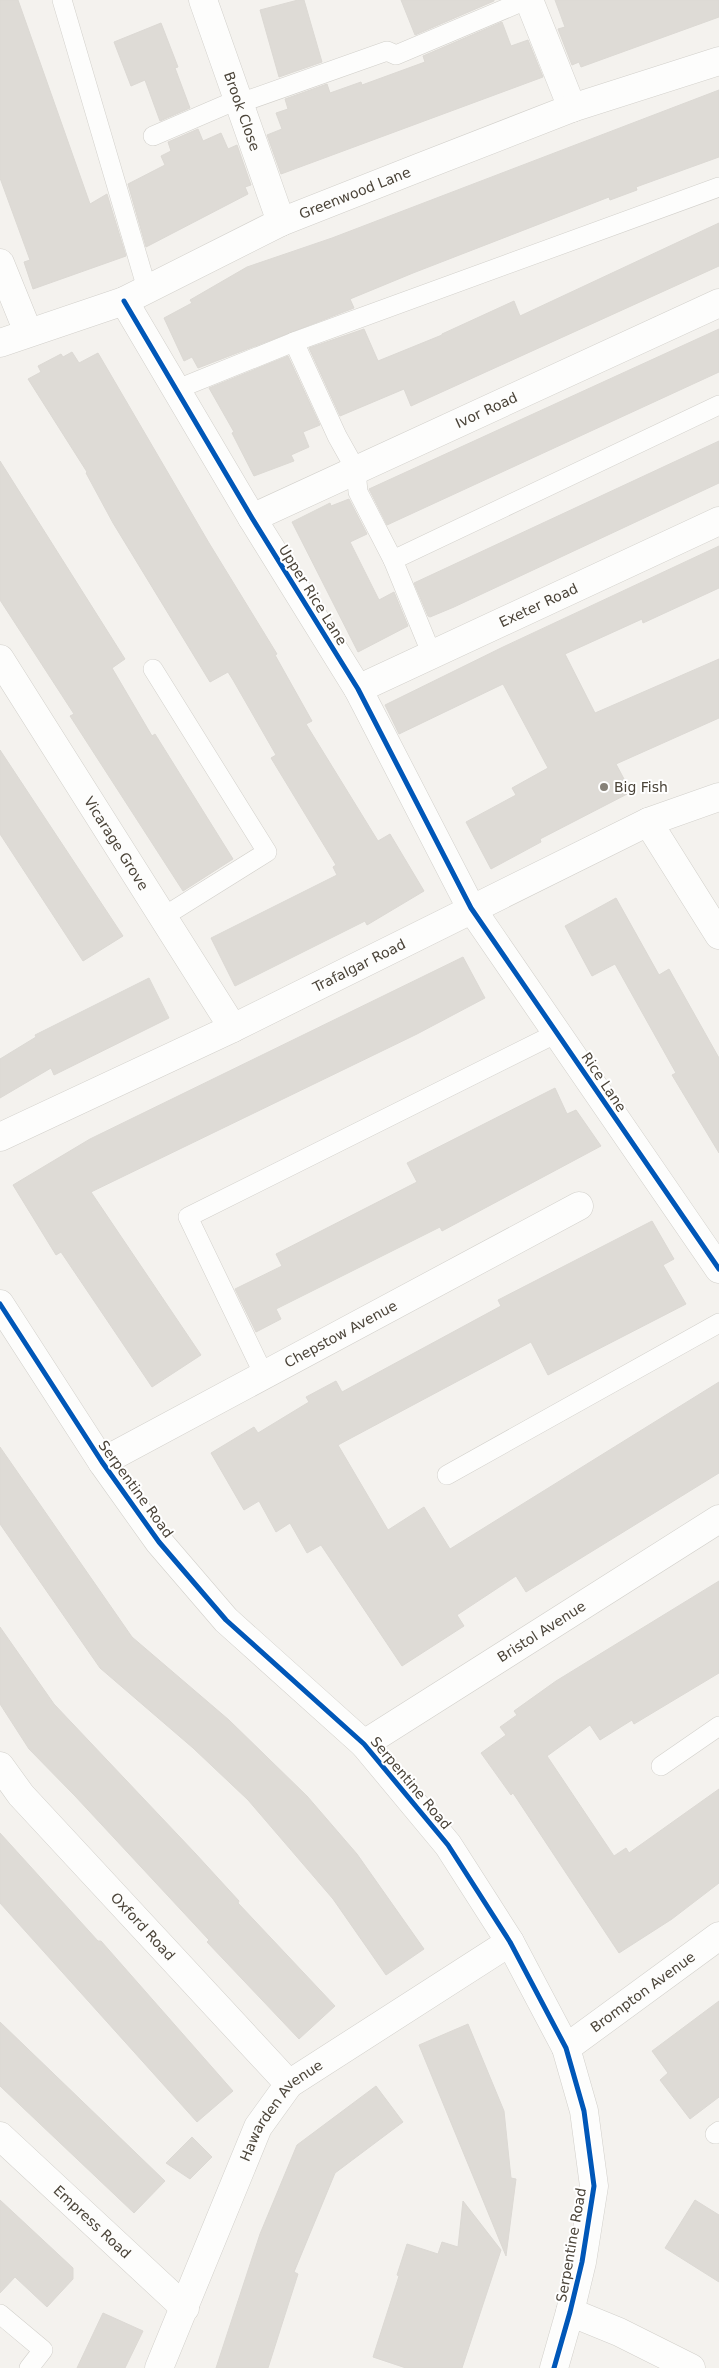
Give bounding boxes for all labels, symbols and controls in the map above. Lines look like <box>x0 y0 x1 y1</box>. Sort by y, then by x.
street label: Brook Close <box>221 70 263 153</box>
street label: Greenwood Lane <box>297 164 413 222</box>
street label: Ivor Road <box>453 389 520 431</box>
street label: Upper Rice Lane <box>276 542 350 648</box>
street label: Exeter Road <box>497 580 580 630</box>
place label: Big Fish <box>614 779 668 795</box>
marker: Big Fish <box>598 781 610 793</box>
street label: Vicarage Grove <box>81 794 152 893</box>
street label: Trafalgar Road <box>309 936 408 996</box>
street label: Rice Lane <box>578 1049 630 1115</box>
street label: Chepstow Avenue <box>282 1297 400 1371</box>
street label: Serpentine Road <box>95 1437 177 1541</box>
street label: Bristol Avenue <box>494 1598 588 1665</box>
street label: Serpentine Road <box>368 1733 454 1833</box>
street label: Oxford Road <box>107 1889 178 1964</box>
street label: Brompton Avenue <box>587 1948 698 2035</box>
street label: Hawarden Avenue <box>237 2057 326 2164</box>
street label: Empress Road <box>50 2182 134 2262</box>
street label: Serpentine Road <box>553 2186 589 2304</box>

